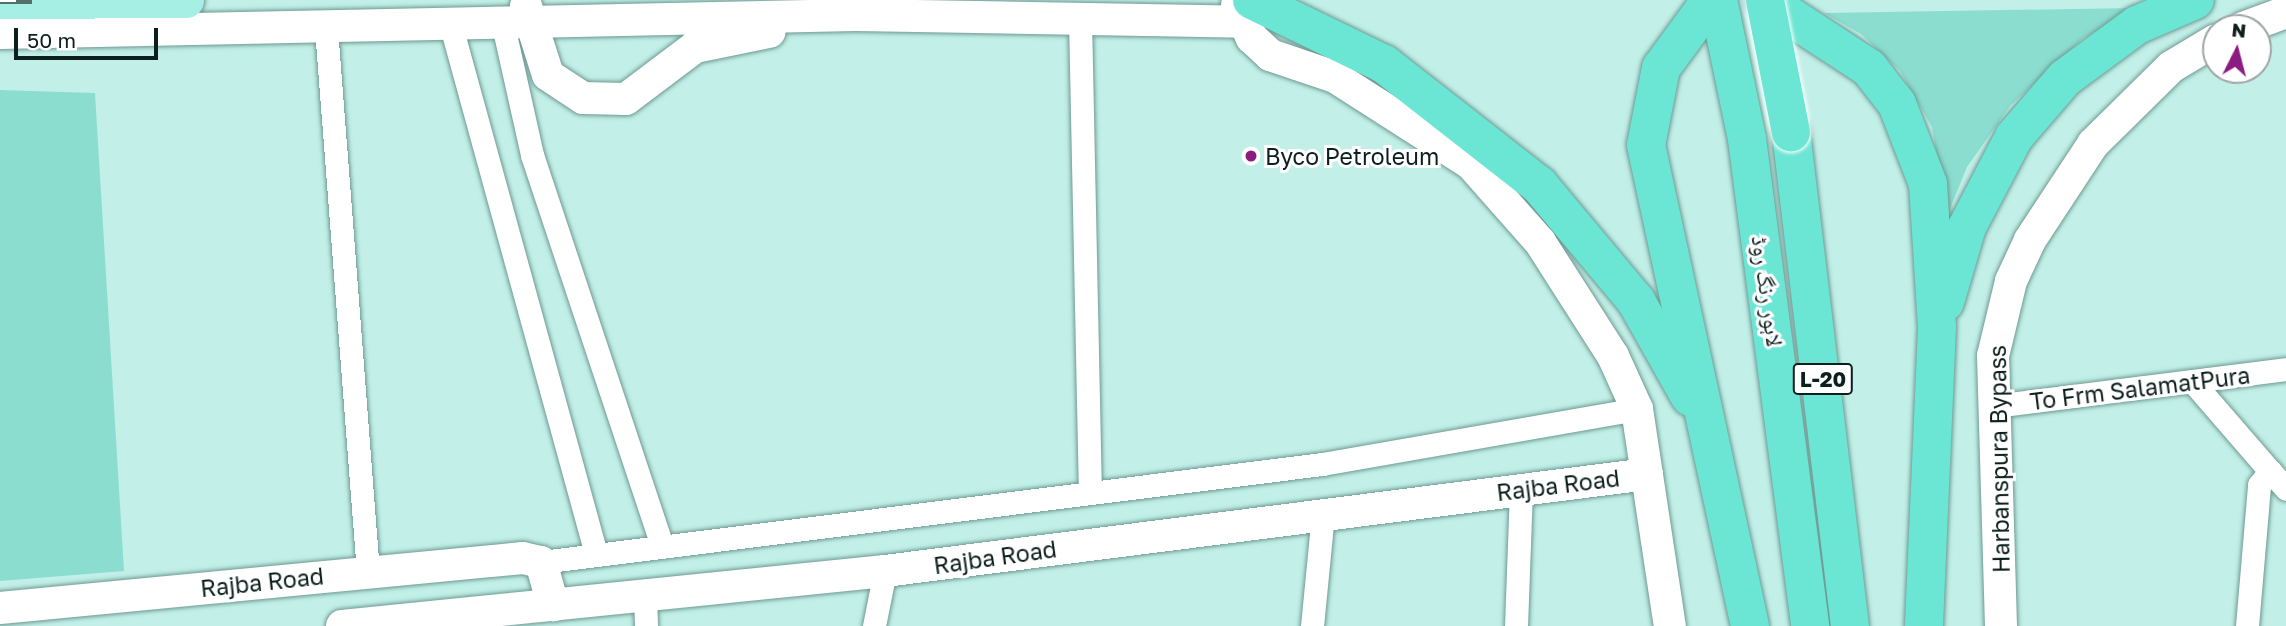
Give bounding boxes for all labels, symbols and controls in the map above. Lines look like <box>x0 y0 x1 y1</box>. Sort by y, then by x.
scale bar <box>18 14 161 58</box>
north arrow <box>2202 14 2272 84</box>
text: N <box>2231 17 2247 42</box>
text: 50 m <box>27 27 76 53</box>
place label: Byco Petroleum <box>1265 142 1439 170</box>
marker: Byco Petroleum <box>1243 148 1259 164</box>
street label: لاہور رنگ روڈ <box>1747 234 1789 348</box>
street label: Harbanspura Bypass <box>1983 345 2015 573</box>
street label: To Frm SalamatPura <box>2028 361 2252 415</box>
road number: L-20 <box>1792 362 1854 396</box>
street label: Rajba Road <box>1495 464 1621 506</box>
street label: Rajba Road <box>932 535 1058 579</box>
street label: Rajba Road <box>199 562 325 602</box>

